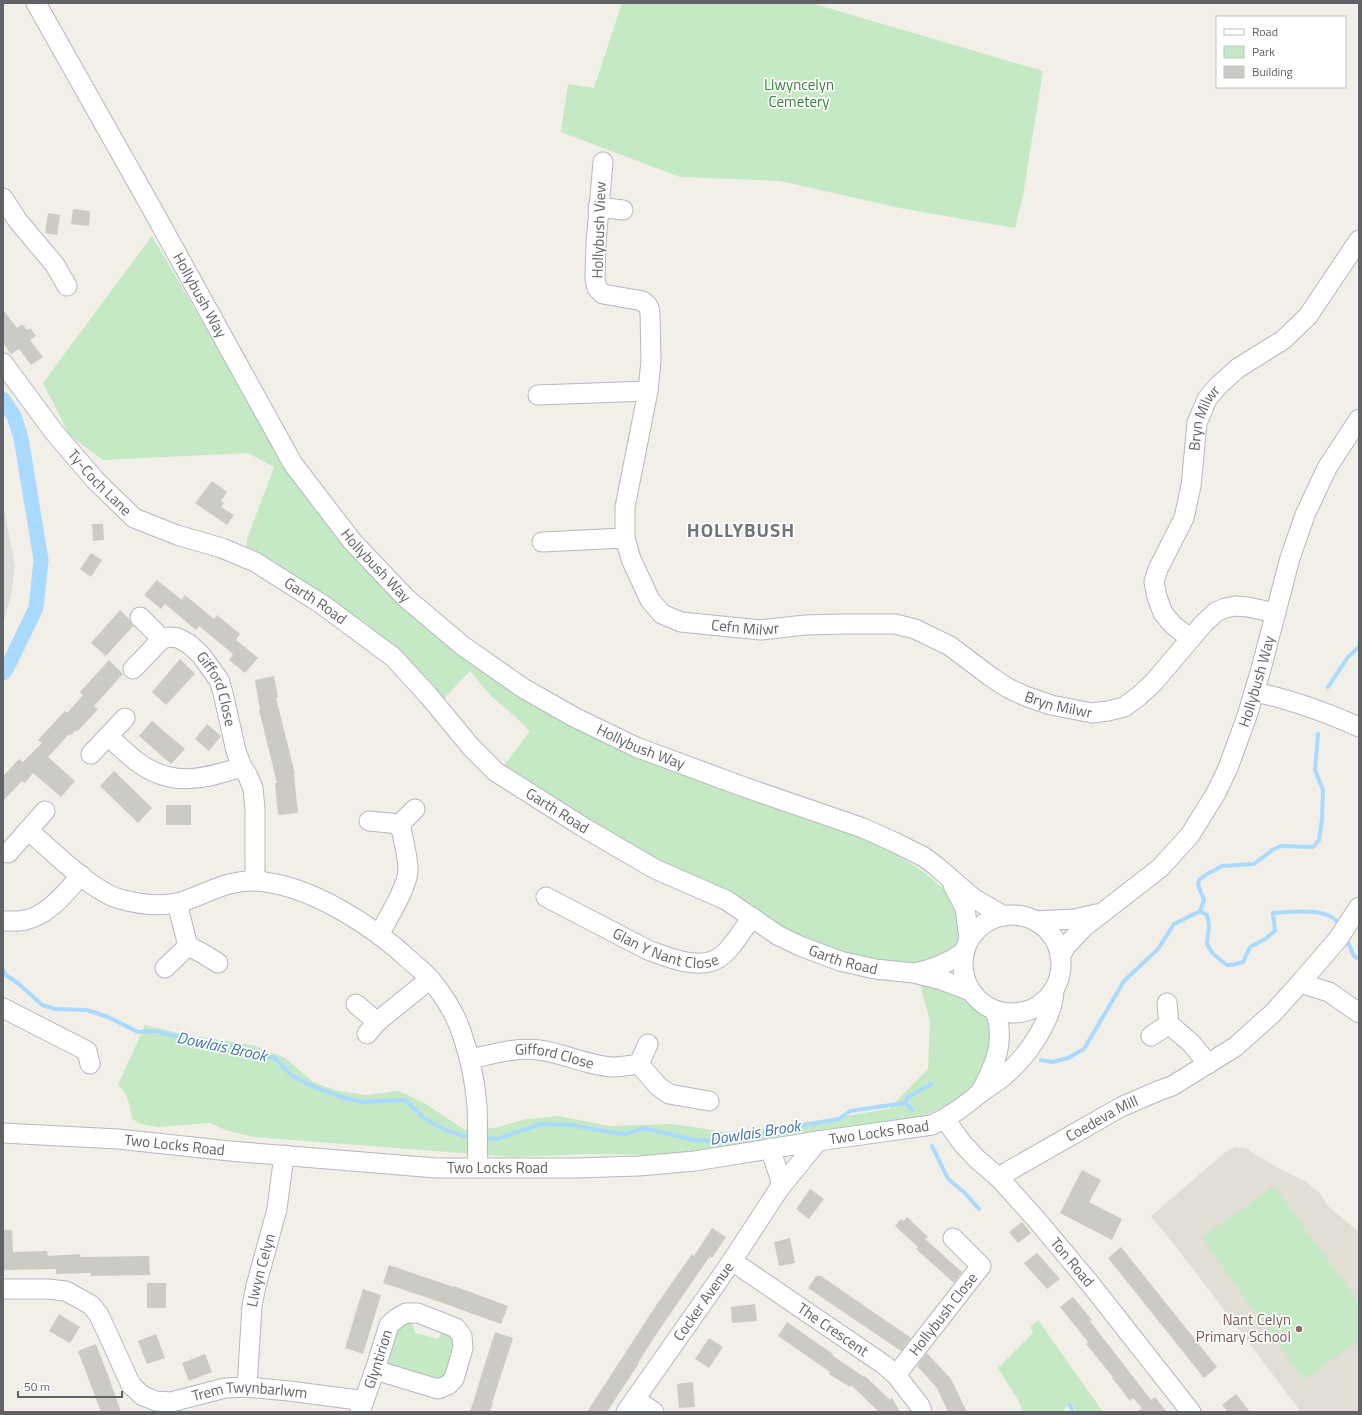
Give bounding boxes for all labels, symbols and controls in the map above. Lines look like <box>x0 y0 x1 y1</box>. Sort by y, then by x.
legend <box>1216 16 1346 88</box>
text: Road <box>1252 22 1278 41</box>
text: Park <box>1252 42 1275 61</box>
text: Building <box>1252 62 1293 81</box>
park label: Llwyncelyn Cemetery <box>764 73 834 113</box>
street label: Hollybush View <box>585 181 612 279</box>
street label: Hollybush Way <box>167 248 233 342</box>
street label: Bryn Milwr <box>1182 380 1225 452</box>
street label: Ty-Coch Lane <box>62 444 137 521</box>
district label: HOLLYBUSH <box>687 515 795 544</box>
street label: Hollybush Way <box>335 523 417 608</box>
street label: Garth Road <box>280 571 352 630</box>
street label: Cefn Milwr <box>710 613 780 641</box>
street label: Hollybush Way <box>1232 633 1280 730</box>
street label: Gifford Close <box>191 646 242 729</box>
street label: Bryn Milwr <box>1022 685 1094 724</box>
street label: Hollybush Way <box>593 718 688 775</box>
street label: Garth Road <box>521 782 594 839</box>
street label: Glan Y Nant Close <box>609 922 722 974</box>
street label: Garth Road <box>805 938 880 980</box>
water label: Dowlais Brook <box>175 1025 271 1068</box>
street label: Gifford Close <box>514 1037 597 1075</box>
street label: Coedeva Mill <box>1061 1089 1142 1147</box>
water label: Dowlais Brook <box>708 1113 804 1151</box>
street label: Two Locks Road <box>827 1114 931 1150</box>
street label: Two Locks Road <box>123 1128 226 1161</box>
street label: Two Locks Road <box>447 1156 548 1179</box>
street label: Llwyn Celyn <box>240 1231 281 1309</box>
street label: Ton Road <box>1045 1232 1100 1292</box>
street label: Cocker Avenue <box>667 1257 739 1346</box>
street label: Hollybush Close <box>903 1267 983 1361</box>
street label: The Crescent <box>793 1297 874 1362</box>
place label: Nant Celyn Primary School <box>1196 1308 1291 1348</box>
marker: Nant Celyn Primary School <box>1294 1324 1304 1334</box>
street label: Glyntirion <box>357 1326 398 1392</box>
scale bar <box>18 1373 122 1399</box>
street label: Trem Twynbarlwm <box>189 1375 309 1407</box>
text: 50 m <box>24 1377 50 1396</box>

